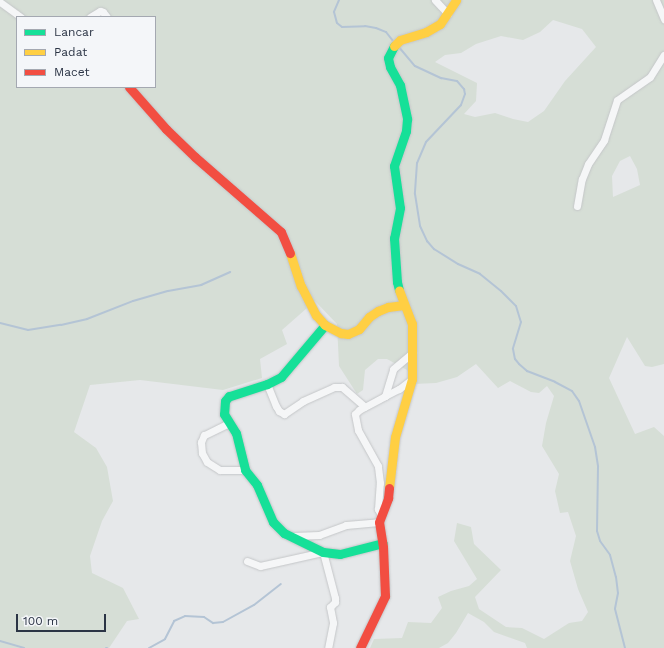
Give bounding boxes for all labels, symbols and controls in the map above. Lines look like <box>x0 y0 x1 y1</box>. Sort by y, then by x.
legend <box>16 16 156 88</box>
text: Lancar <box>54 25 94 39</box>
text: Padat <box>54 45 87 59</box>
text: Macet <box>54 65 89 79</box>
scale bar <box>18 606 108 632</box>
text: 100 m <box>23 614 58 628</box>

